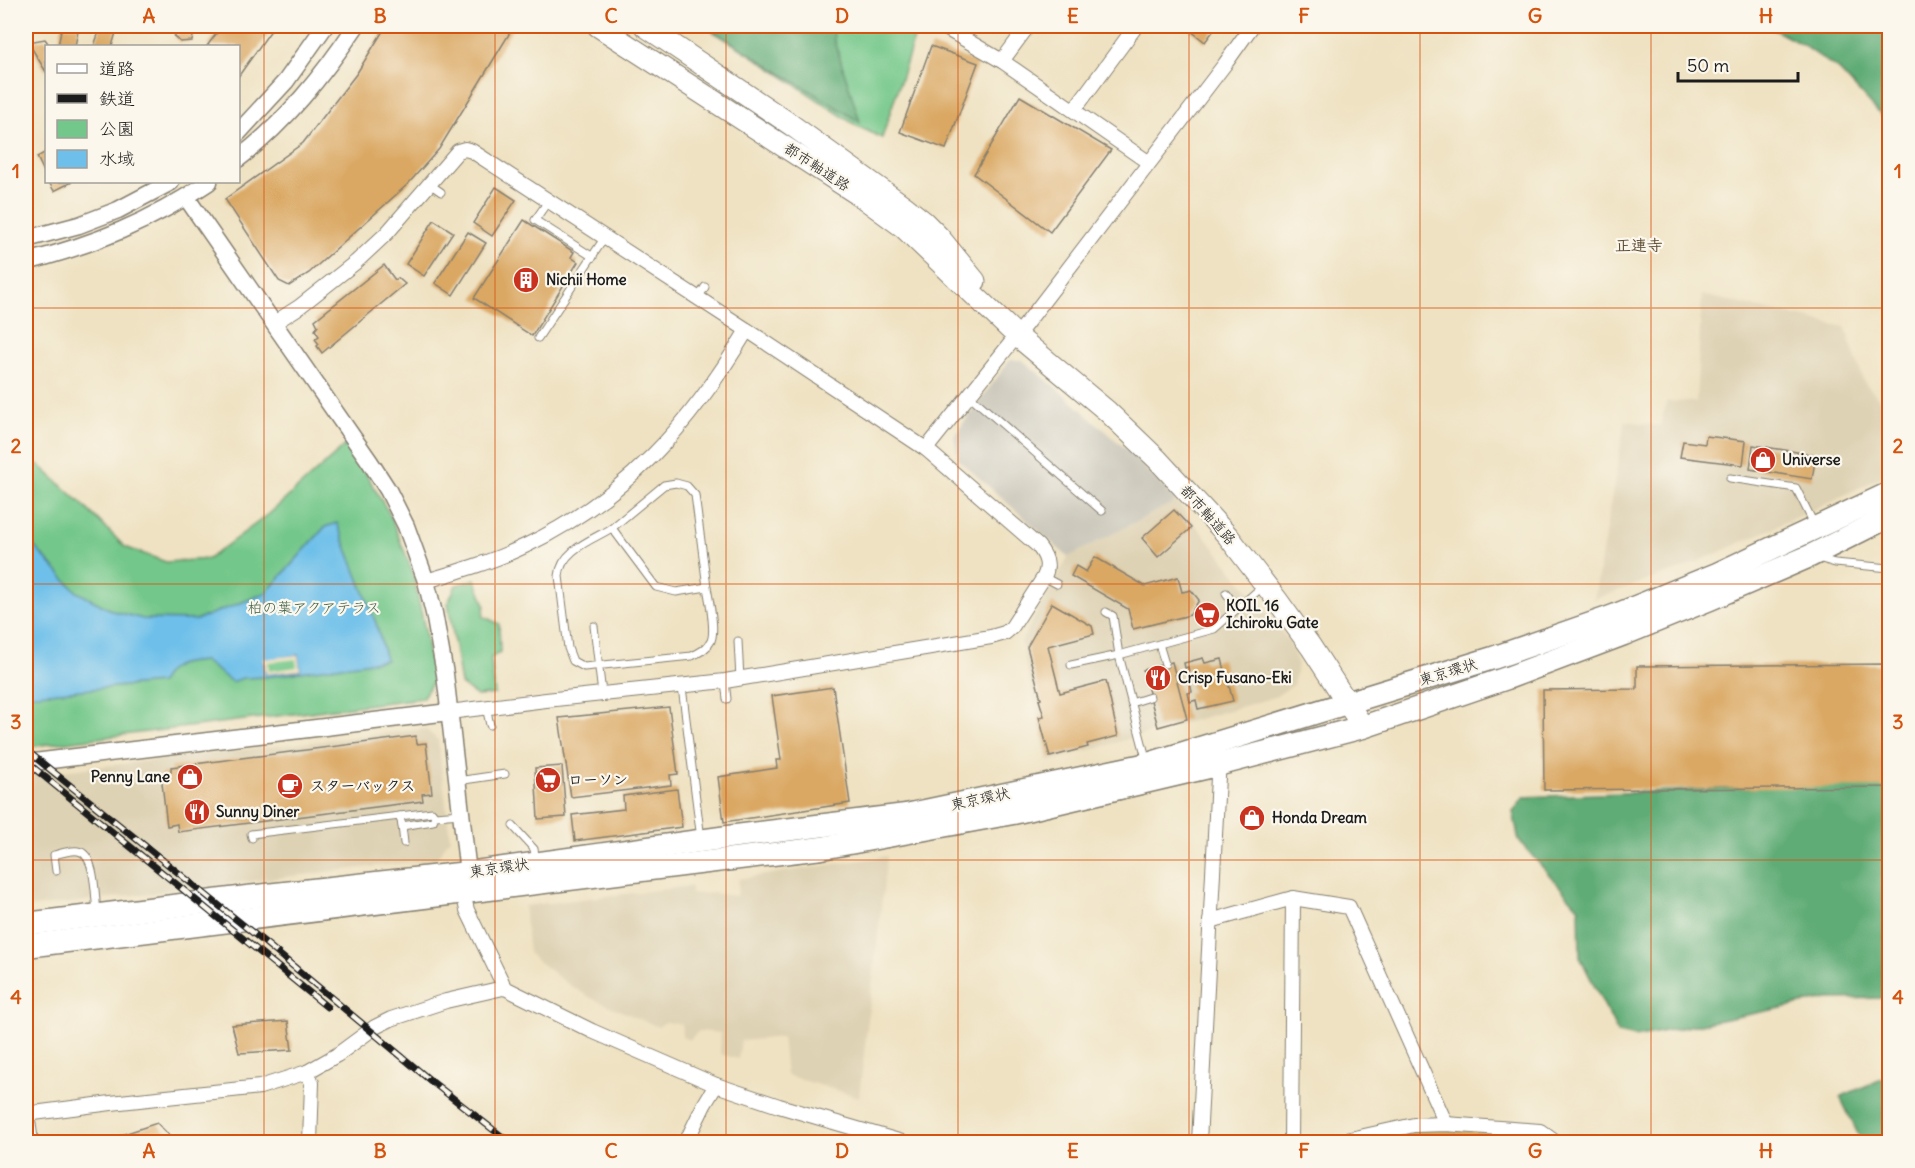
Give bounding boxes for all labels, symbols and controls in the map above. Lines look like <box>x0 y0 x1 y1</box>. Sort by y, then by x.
text: A <box>143 3 156 28</box>
text: B <box>373 3 387 28</box>
text: C <box>604 3 618 28</box>
text: D <box>835 3 849 28</box>
text: E <box>1067 3 1079 28</box>
text: F <box>1298 3 1310 28</box>
text: G <box>1528 3 1542 28</box>
text: H <box>1759 3 1773 28</box>
legend <box>45 45 240 183</box>
scale bar <box>1678 45 1798 83</box>
text: 50 m <box>1687 54 1729 77</box>
text: 道路 <box>99 57 135 80</box>
text: 鉄道 <box>99 87 135 110</box>
text: 公園 <box>99 117 135 140</box>
street label: 都市軸道路 <box>781 138 854 195</box>
text: 水域 <box>99 147 135 170</box>
text: 1 <box>12 158 20 183</box>
text: 1 <box>1894 158 1902 183</box>
district label: 正連寺 <box>1615 235 1663 255</box>
building icon: Nichii Home <box>511 265 541 295</box>
place label: Nichii Home <box>546 270 627 289</box>
text: 2 <box>11 433 22 458</box>
text: 2 <box>1893 433 1904 458</box>
shop icon: Universe <box>1748 445 1778 475</box>
place label: Universe <box>1782 450 1841 469</box>
street label: 都市軸道路 <box>1176 480 1241 549</box>
place label: KOIL 16 Ichiroku Gate <box>1226 596 1319 632</box>
park label: 柏の葉アクアテラス <box>247 598 381 617</box>
supermarket icon: KOIL 16 Ichiroku Gate <box>1192 600 1222 630</box>
street label: 東京環状 <box>1416 654 1479 689</box>
restaurant icon: Crisp Fusano-Eki <box>1143 663 1173 693</box>
place label: Crisp Fusano-Eki <box>1178 668 1292 688</box>
text: 3 <box>10 709 22 734</box>
text: 3 <box>1892 709 1904 734</box>
shop icon: Penny Lane <box>175 762 205 792</box>
supermarket icon: ローソン <box>533 765 563 795</box>
place label: Penny Lane <box>91 767 170 787</box>
place label: ローソン <box>568 770 628 789</box>
cafe icon: スターバックス <box>275 771 305 801</box>
place label: スターバックス <box>310 776 415 795</box>
street label: 東京環状 <box>949 783 1011 814</box>
restaurant icon: Sunny Diner <box>182 797 212 827</box>
place label: Sunny Diner <box>216 802 300 822</box>
shop icon: Honda Dream <box>1237 803 1267 833</box>
place label: Honda Dream <box>1272 808 1367 827</box>
street label: 東京環状 <box>468 854 530 881</box>
text: 4 <box>10 984 22 1009</box>
text: 4 <box>1892 984 1904 1009</box>
text: A <box>143 1138 156 1163</box>
text: B <box>373 1138 387 1163</box>
text: C <box>604 1138 618 1163</box>
text: D <box>835 1138 849 1163</box>
text: E <box>1067 1138 1079 1163</box>
text: F <box>1298 1138 1310 1163</box>
text: G <box>1528 1138 1542 1163</box>
text: H <box>1759 1138 1773 1163</box>

